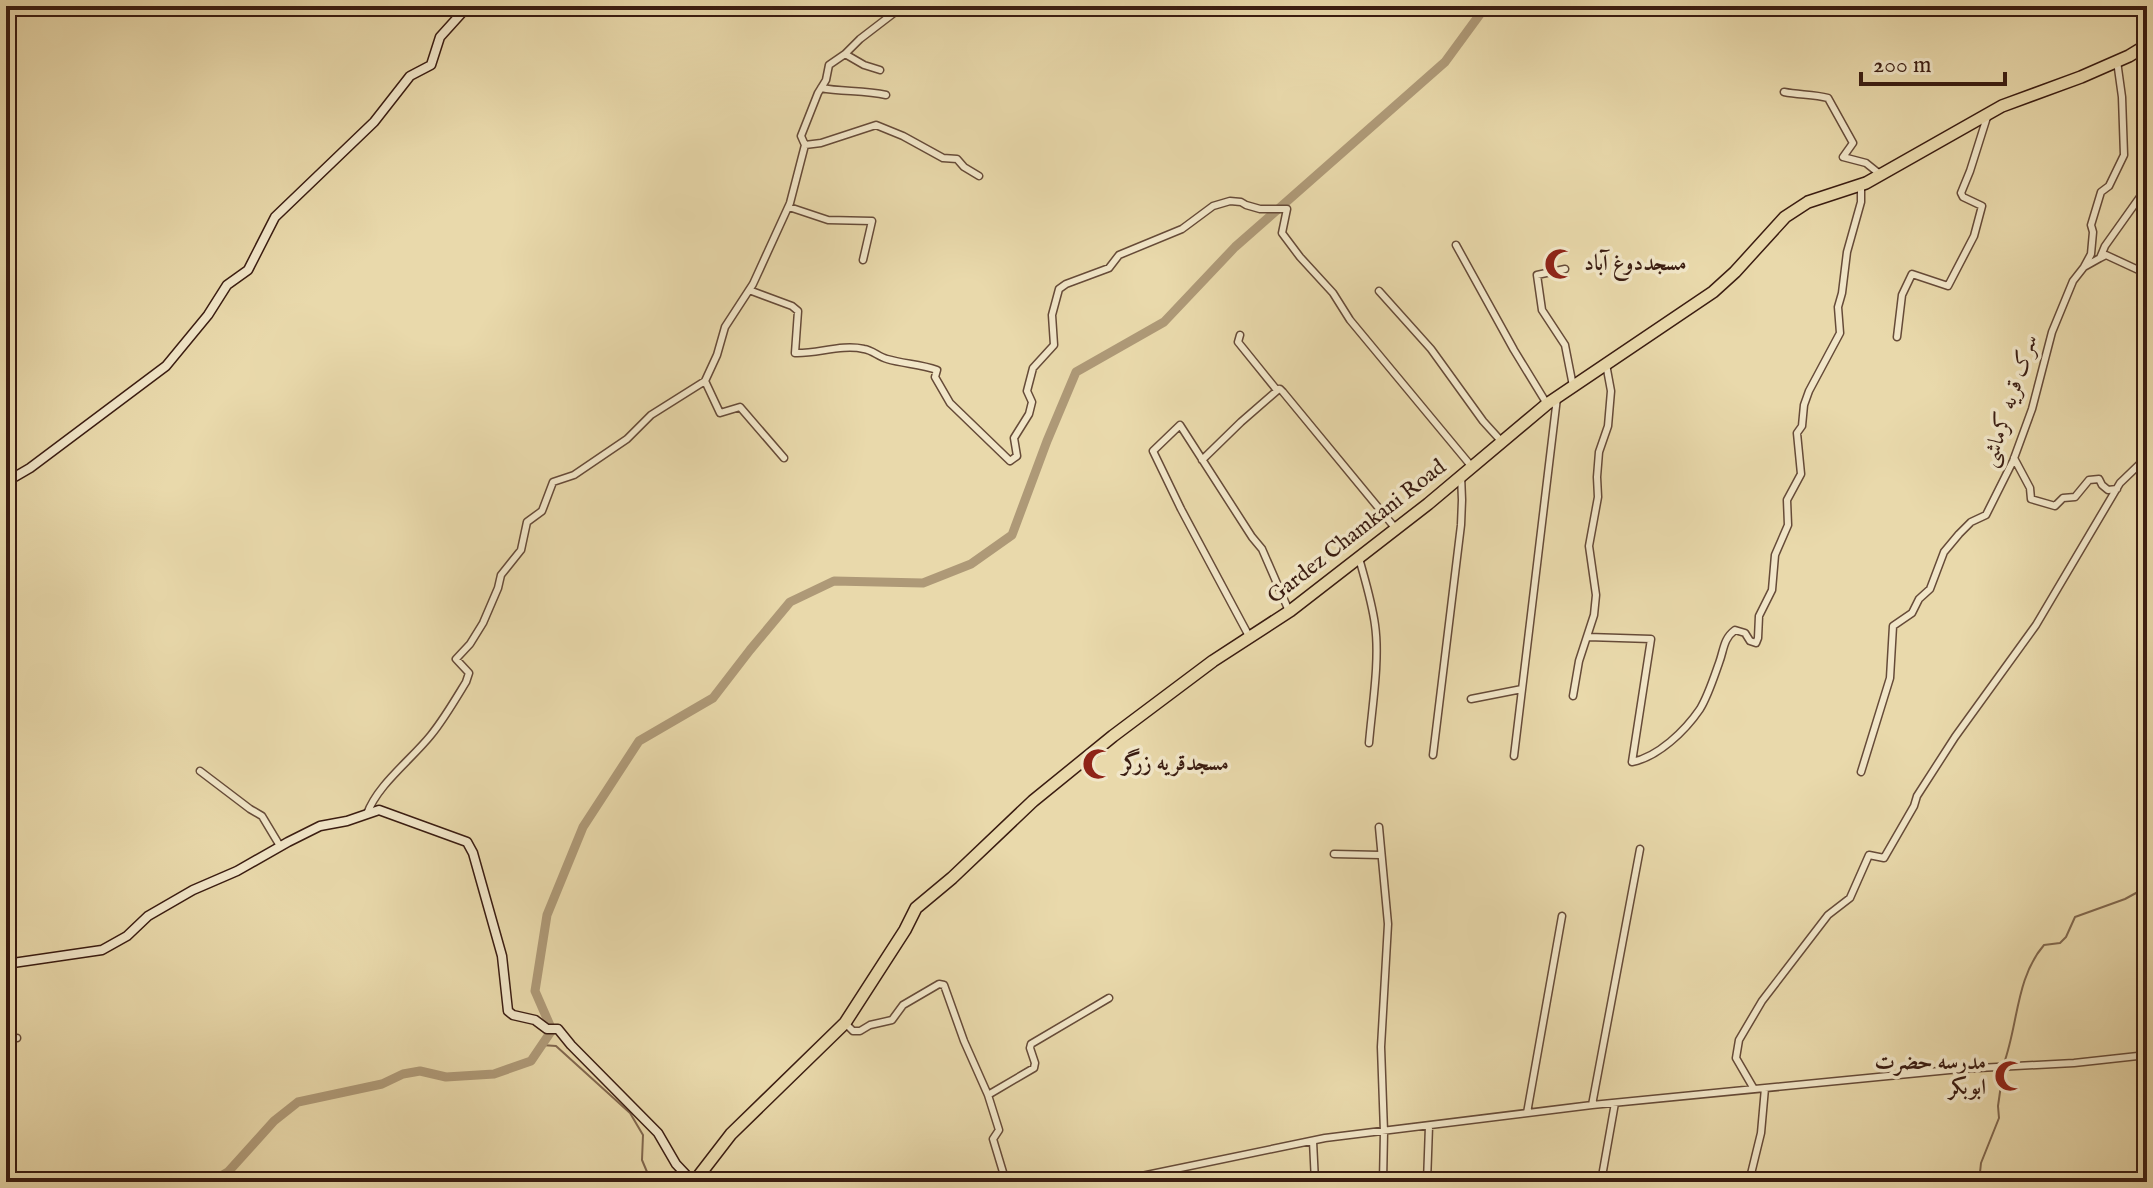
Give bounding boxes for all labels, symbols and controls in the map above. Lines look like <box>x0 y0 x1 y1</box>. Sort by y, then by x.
scale bar <box>1861 36 2005 86</box>
text: 200 m <box>1873 50 1932 81</box>
mosque icon: مسجددوغ آباد <box>1543 247 1577 281</box>
place label: مسجددوغ آباد <box>1584 249 1686 281</box>
street label: سرک قریه کرماشی <box>1975 331 2045 471</box>
street label: Gardez Chamkani Road <box>1262 453 1452 611</box>
mosque icon: مسجدقریه زرگر <box>1081 747 1115 781</box>
place label: مسجدقریه زرگر <box>1119 748 1229 778</box>
place label: مدرسه حضرت ابوبکر <box>1874 1049 1986 1102</box>
mosque icon: مدرسه حضرت ابوبکر <box>1993 1059 2027 1093</box>

